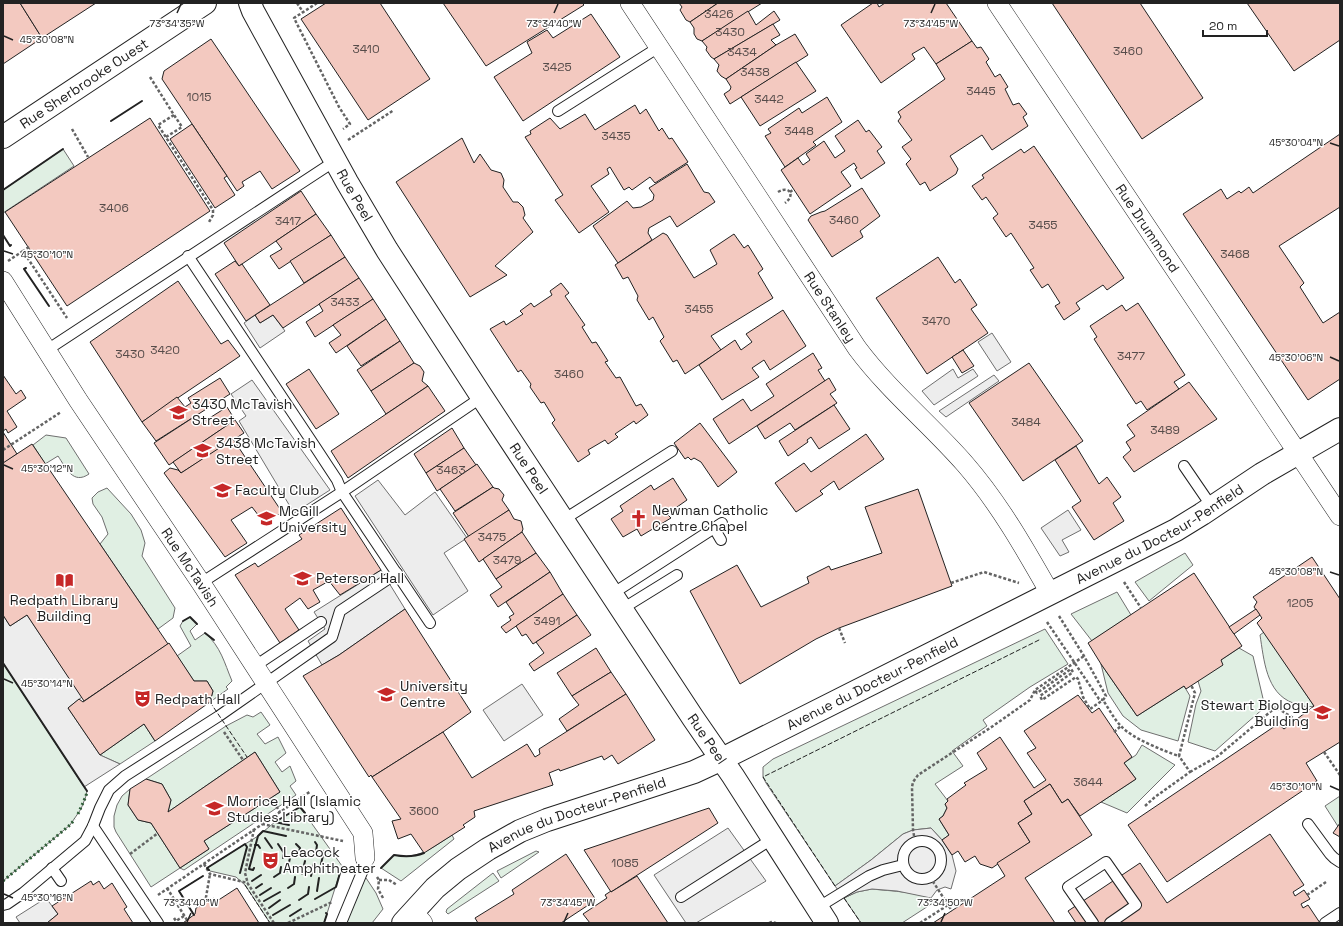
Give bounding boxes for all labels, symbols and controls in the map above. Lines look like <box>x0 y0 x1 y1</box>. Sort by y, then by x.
house number: 3426 <box>704 6 734 22</box>
scale bar <box>1203 12 1267 38</box>
text: 73°34'35"W <box>150 17 205 30</box>
text: 73°34'40"W <box>526 17 582 30</box>
text: 73°34'45"W <box>904 17 959 30</box>
text: 20 m <box>1209 18 1237 34</box>
house number: 3430 <box>715 24 745 40</box>
text: 45°30'08"N <box>20 33 74 46</box>
street label: Rue Sherbrooke Ouest <box>16 34 151 132</box>
house number: 3410 <box>352 41 380 57</box>
house number: 3460 <box>1113 43 1143 59</box>
house number: 3434 <box>727 44 757 60</box>
house number: 3425 <box>542 59 572 75</box>
house number: 3438 <box>740 64 770 80</box>
house number: 3445 <box>966 83 996 99</box>
house number: 1015 <box>187 89 211 105</box>
house number: 3442 <box>754 91 784 107</box>
house number: 3448 <box>784 123 814 139</box>
house number: 3435 <box>601 128 631 144</box>
text: 45°30'04"N <box>1269 136 1323 149</box>
street label: Rue Peel <box>333 166 377 225</box>
street label: Rue Drummond <box>1112 181 1184 276</box>
house number: 3406 <box>99 200 129 216</box>
house number: 3460 <box>829 212 859 228</box>
house number: 3417 <box>275 213 301 229</box>
house number: 3455 <box>1028 217 1058 233</box>
house number: 3468 <box>1220 246 1250 262</box>
text: 45°30'10"N <box>21 248 73 261</box>
street label: Rue Stanley <box>800 268 860 346</box>
house number: 3433 <box>330 294 360 310</box>
house number: 3455 <box>684 301 714 317</box>
house number: 3470 <box>922 313 950 329</box>
house number: 3420 <box>150 342 180 358</box>
house number: 3430 <box>115 346 145 362</box>
house number: 3477 <box>1117 348 1145 364</box>
text: 45°30'06"N <box>1269 351 1323 364</box>
house number: 3460 <box>554 366 584 382</box>
place label: 3430 McTavish Street <box>192 395 292 429</box>
school or university icon: 3430 McTavish Street <box>169 402 189 422</box>
house number: 3484 <box>1011 414 1041 430</box>
house number: 3489 <box>1150 422 1180 438</box>
place label: 3438 McTavish Street <box>216 434 316 468</box>
street label: Rue Peel <box>506 439 552 497</box>
school or university icon: 3438 McTavish Street <box>193 441 213 461</box>
text: 45°30'12"N <box>21 462 73 475</box>
house number: 3463 <box>436 462 466 478</box>
school or university icon: Faculty Club <box>212 480 232 500</box>
street label: Avenue du Docteur-Penfield <box>1073 480 1247 588</box>
place label: Faculty Club <box>235 481 319 499</box>
place label: Newman Catholic Centre Chapel <box>652 501 768 535</box>
place label: McGill University <box>279 502 347 536</box>
church icon: Newman Catholic Centre Chapel <box>629 508 649 528</box>
school or university icon: McGill University <box>256 509 276 529</box>
street label: Rue McTavish <box>157 524 223 610</box>
house number: 3475 <box>478 529 506 545</box>
house number: 3479 <box>493 552 521 568</box>
text: 45°30'08"N <box>1269 565 1323 578</box>
school or university icon: Peterson Hall <box>293 568 313 588</box>
place label: Peterson Hall <box>316 569 404 587</box>
library icon: Redpath Library Building <box>54 570 74 590</box>
place label: Redpath Library Building <box>10 591 118 625</box>
house number: 1205 <box>1286 595 1314 611</box>
house number: 3491 <box>533 613 561 629</box>
street label: Avenue du Docteur-Penfield <box>784 632 961 734</box>
text: 45°30'14"N <box>21 677 73 690</box>
place label: University Centre <box>400 677 468 711</box>
school or university icon: University Centre <box>377 684 397 704</box>
theatre icon: Redpath Hall <box>132 689 152 709</box>
place label: Redpath Hall <box>155 690 240 708</box>
place label: Stewart Biology Building <box>1201 696 1309 730</box>
school or university icon: Stewart Biology Building <box>1312 703 1332 723</box>
street label: Rue Peel <box>684 710 731 768</box>
street label: Avenue du Docteur-Penfield <box>484 773 668 856</box>
house number: 3644 <box>1073 774 1103 790</box>
text: 45°30'10"N <box>1270 780 1322 793</box>
place label: Morrice Hall (Islamic Studies Library) <box>227 792 361 826</box>
school or university icon: Morrice Hall (Islamic Studies Library) <box>204 799 224 819</box>
house number: 3600 <box>409 803 439 819</box>
place label: Leacock Amphitheater <box>283 843 376 877</box>
theatre icon: Leacock Amphitheater <box>260 850 280 870</box>
house number: 1085 <box>611 855 639 871</box>
text: 45°30'16"N <box>21 891 73 904</box>
text: 73°34'40"W <box>163 896 219 909</box>
text: 73°34'45"W <box>541 896 596 909</box>
text: 73°34'50"W <box>917 896 973 909</box>

